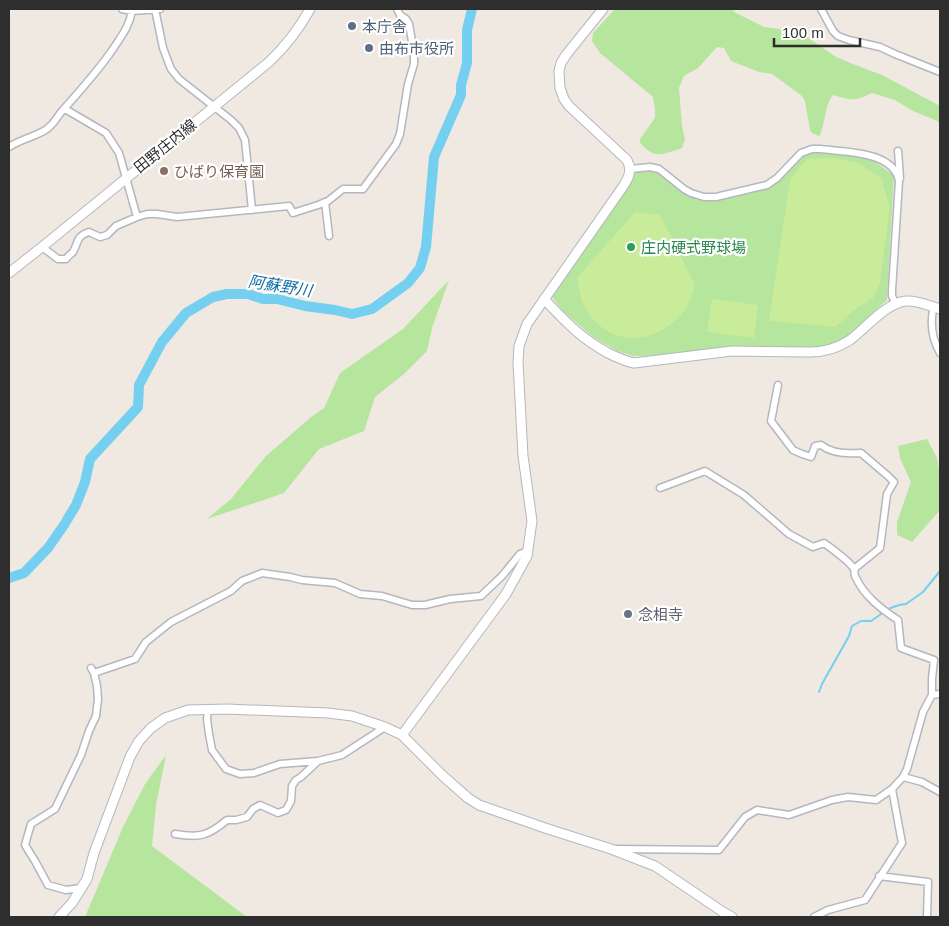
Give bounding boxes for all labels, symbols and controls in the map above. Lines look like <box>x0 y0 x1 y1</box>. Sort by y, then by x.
scale bar <box>774 15 860 47</box>
place label: 本庁舎 <box>362 18 407 35</box>
marker: 本庁舎 <box>346 20 358 32</box>
text: 100 m <box>782 24 824 41</box>
place label: 由布市役所 <box>379 40 454 57</box>
marker: 由布市役所 <box>363 42 375 54</box>
street label: 田野庄内線 <box>131 116 199 176</box>
place label: ひばり保育園 <box>174 163 264 180</box>
marker: ひばり保育園 <box>158 165 170 177</box>
place label: 庄内硬式野球場 <box>641 239 746 256</box>
marker: 庄内硬式野球場 <box>625 241 637 253</box>
water label: 阿蘇野川 <box>247 273 315 300</box>
place label: 念相寺 <box>638 606 683 623</box>
marker: 念相寺 <box>622 608 634 620</box>

